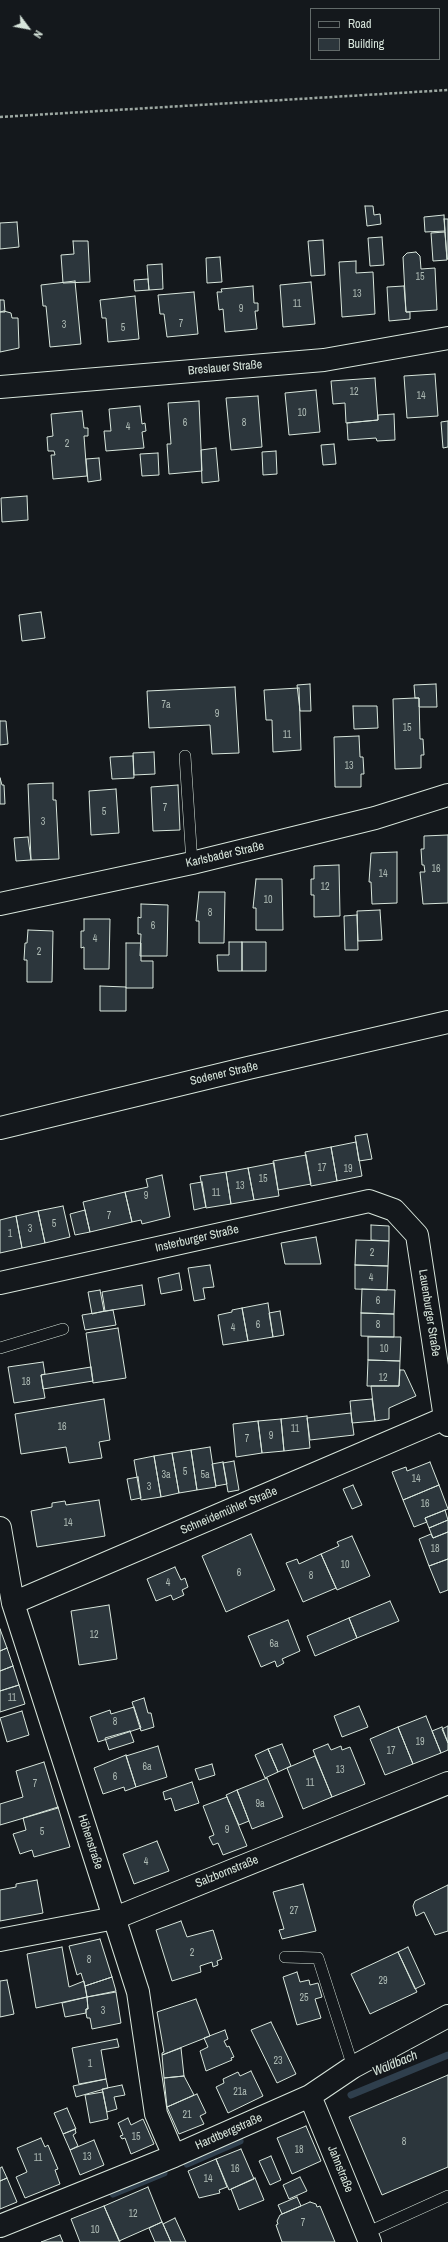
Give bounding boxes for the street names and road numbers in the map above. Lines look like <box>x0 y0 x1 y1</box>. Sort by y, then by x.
street label: Breslauer Straße <box>187 358 263 378</box>
street label: Karlsbader Straße <box>184 839 266 871</box>
street label: Sodener Straße <box>189 1059 259 1089</box>
street label: Insterburger Straße <box>154 1222 240 1256</box>
street label: Lauenburger Straße <box>415 1268 443 1358</box>
street label: Schneidemühler Straße <box>178 1484 280 1538</box>
street label: Höhenstraße <box>74 1813 106 1871</box>
street label: Salzbornstraße <box>193 1853 261 1891</box>
street label: Hardtbergstraße <box>193 2111 265 2153</box>
street label: Jahnstraße <box>324 2143 356 2195</box>

